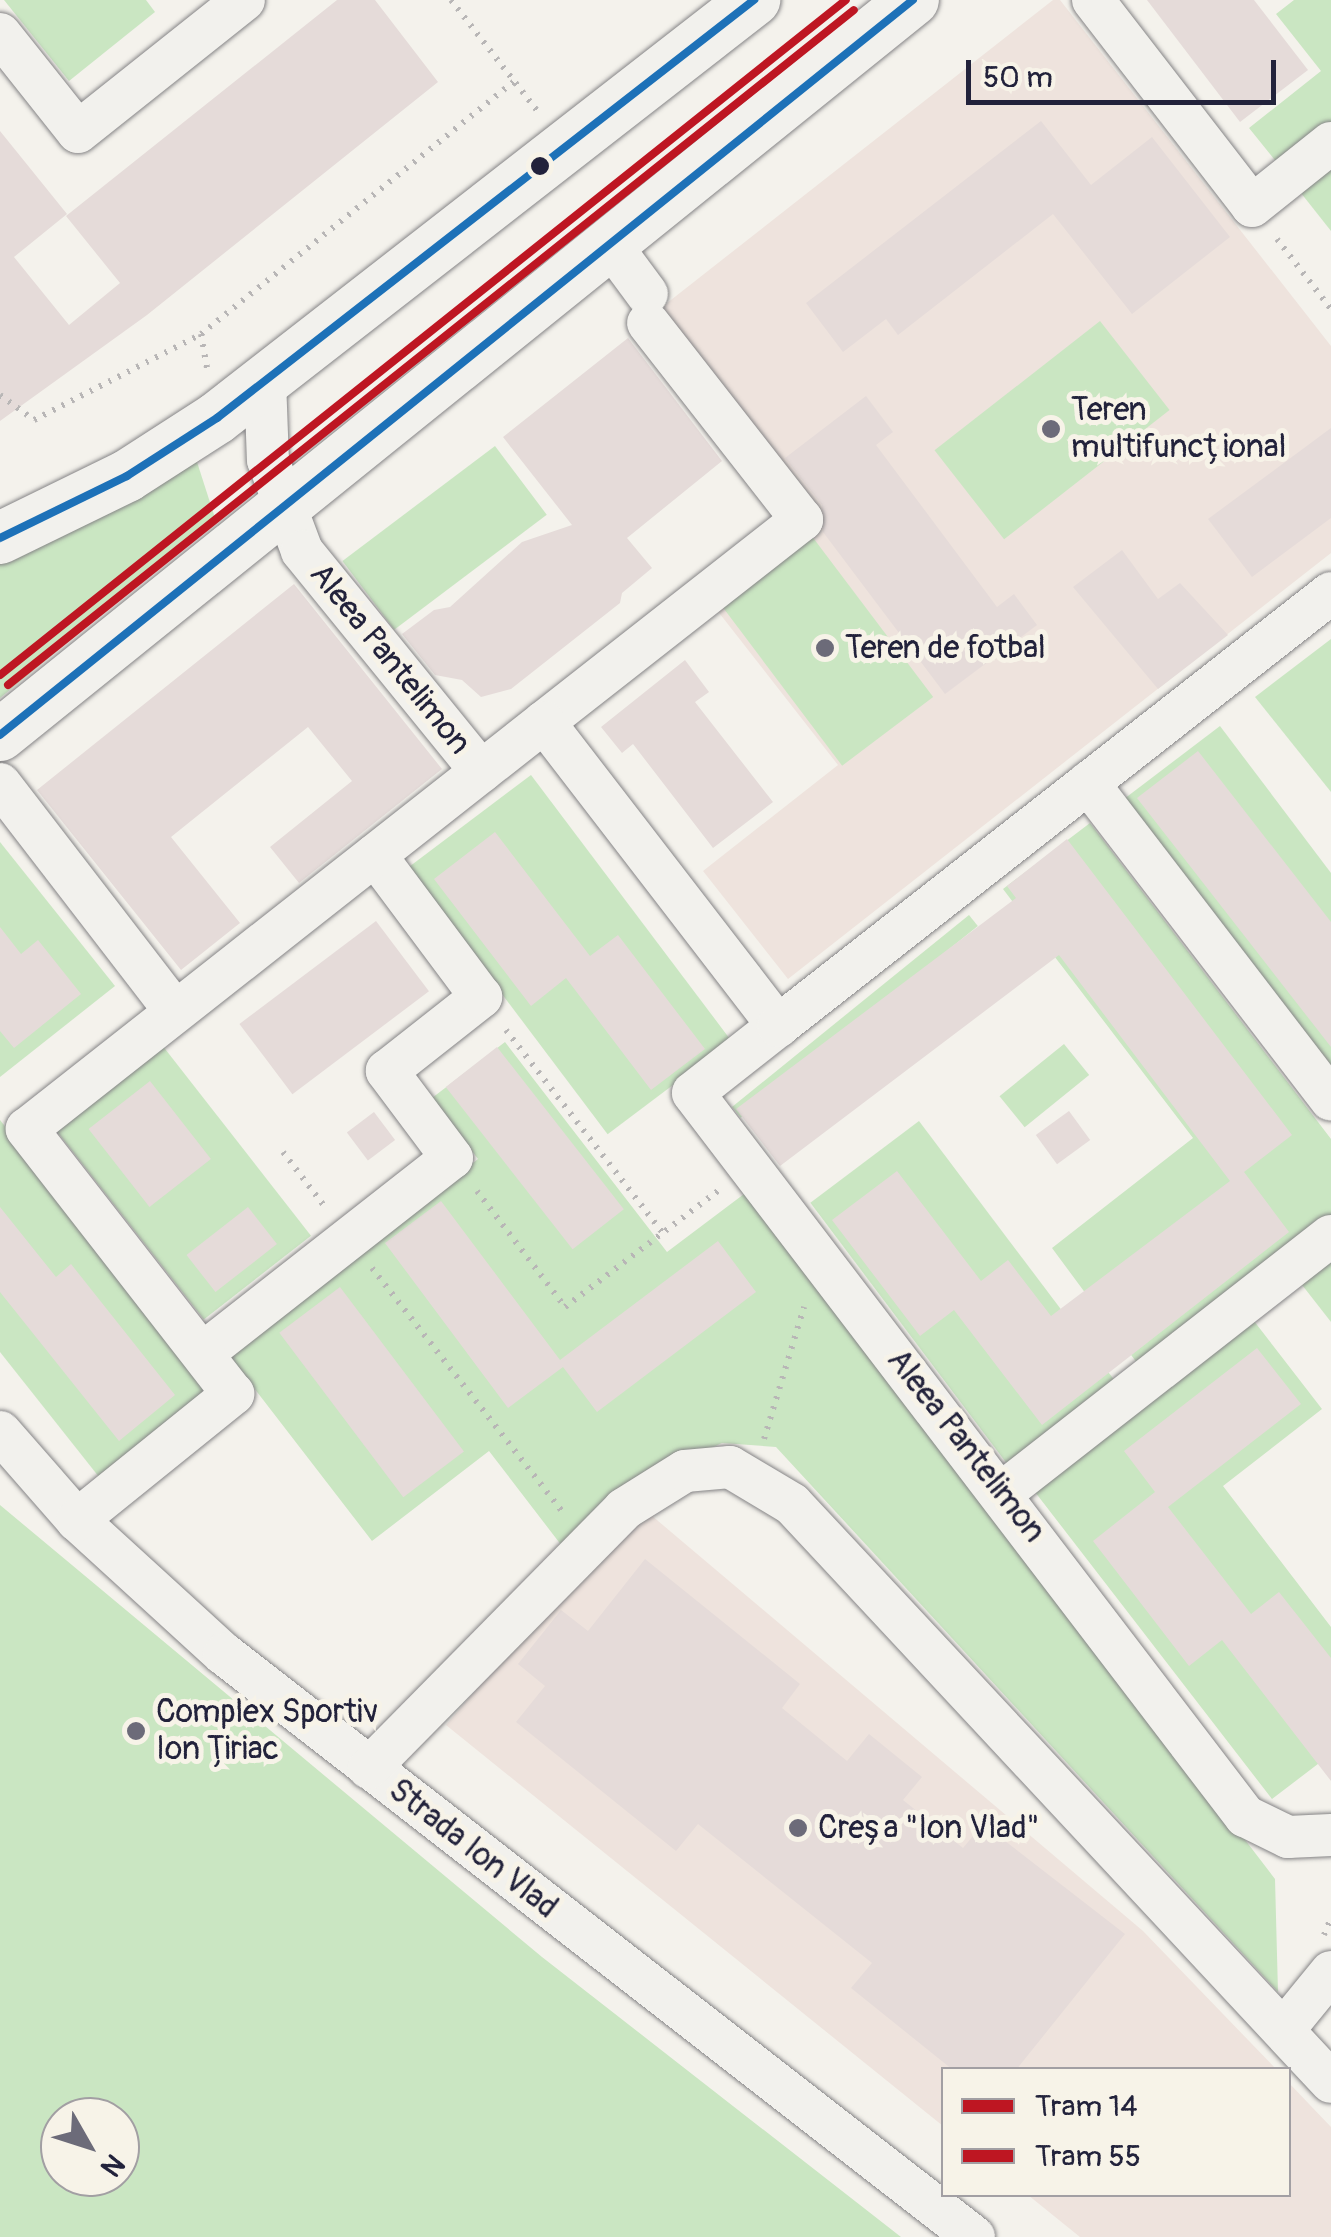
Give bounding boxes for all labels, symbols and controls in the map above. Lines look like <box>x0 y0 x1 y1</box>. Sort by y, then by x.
scale bar <box>971 40 1281 102</box>
text: 50 m <box>983 59 1053 96</box>
unlabelled marker <box>530 156 550 176</box>
place label: Teren multifuncțional <box>1071 392 1286 467</box>
marker: Teren multifuncțional <box>1040 418 1062 440</box>
street label: Aleea Pantelimon <box>301 556 479 762</box>
place label: Teren de fotbal <box>845 629 1046 667</box>
marker: Teren de fotbal <box>814 637 836 659</box>
street label: Aleea Pantelimon <box>879 1342 1053 1550</box>
place label: Complex Sportiv Ion Țiriac <box>156 1694 378 1769</box>
marker: Complex Sportiv Ion Țiriac <box>125 1720 147 1742</box>
street label: Strada Ion Vlad <box>381 1771 565 1927</box>
place label: Creșa "Ion Vlad" <box>818 1809 1040 1847</box>
marker: Creșa "Ion Vlad" <box>787 1817 809 1839</box>
legend <box>941 2067 1291 2197</box>
text: Tram 14 <box>1035 2088 1138 2125</box>
north arrow <box>40 2097 140 2197</box>
text: Tram 55 <box>1035 2138 1141 2175</box>
text: N <box>93 2147 132 2183</box>

